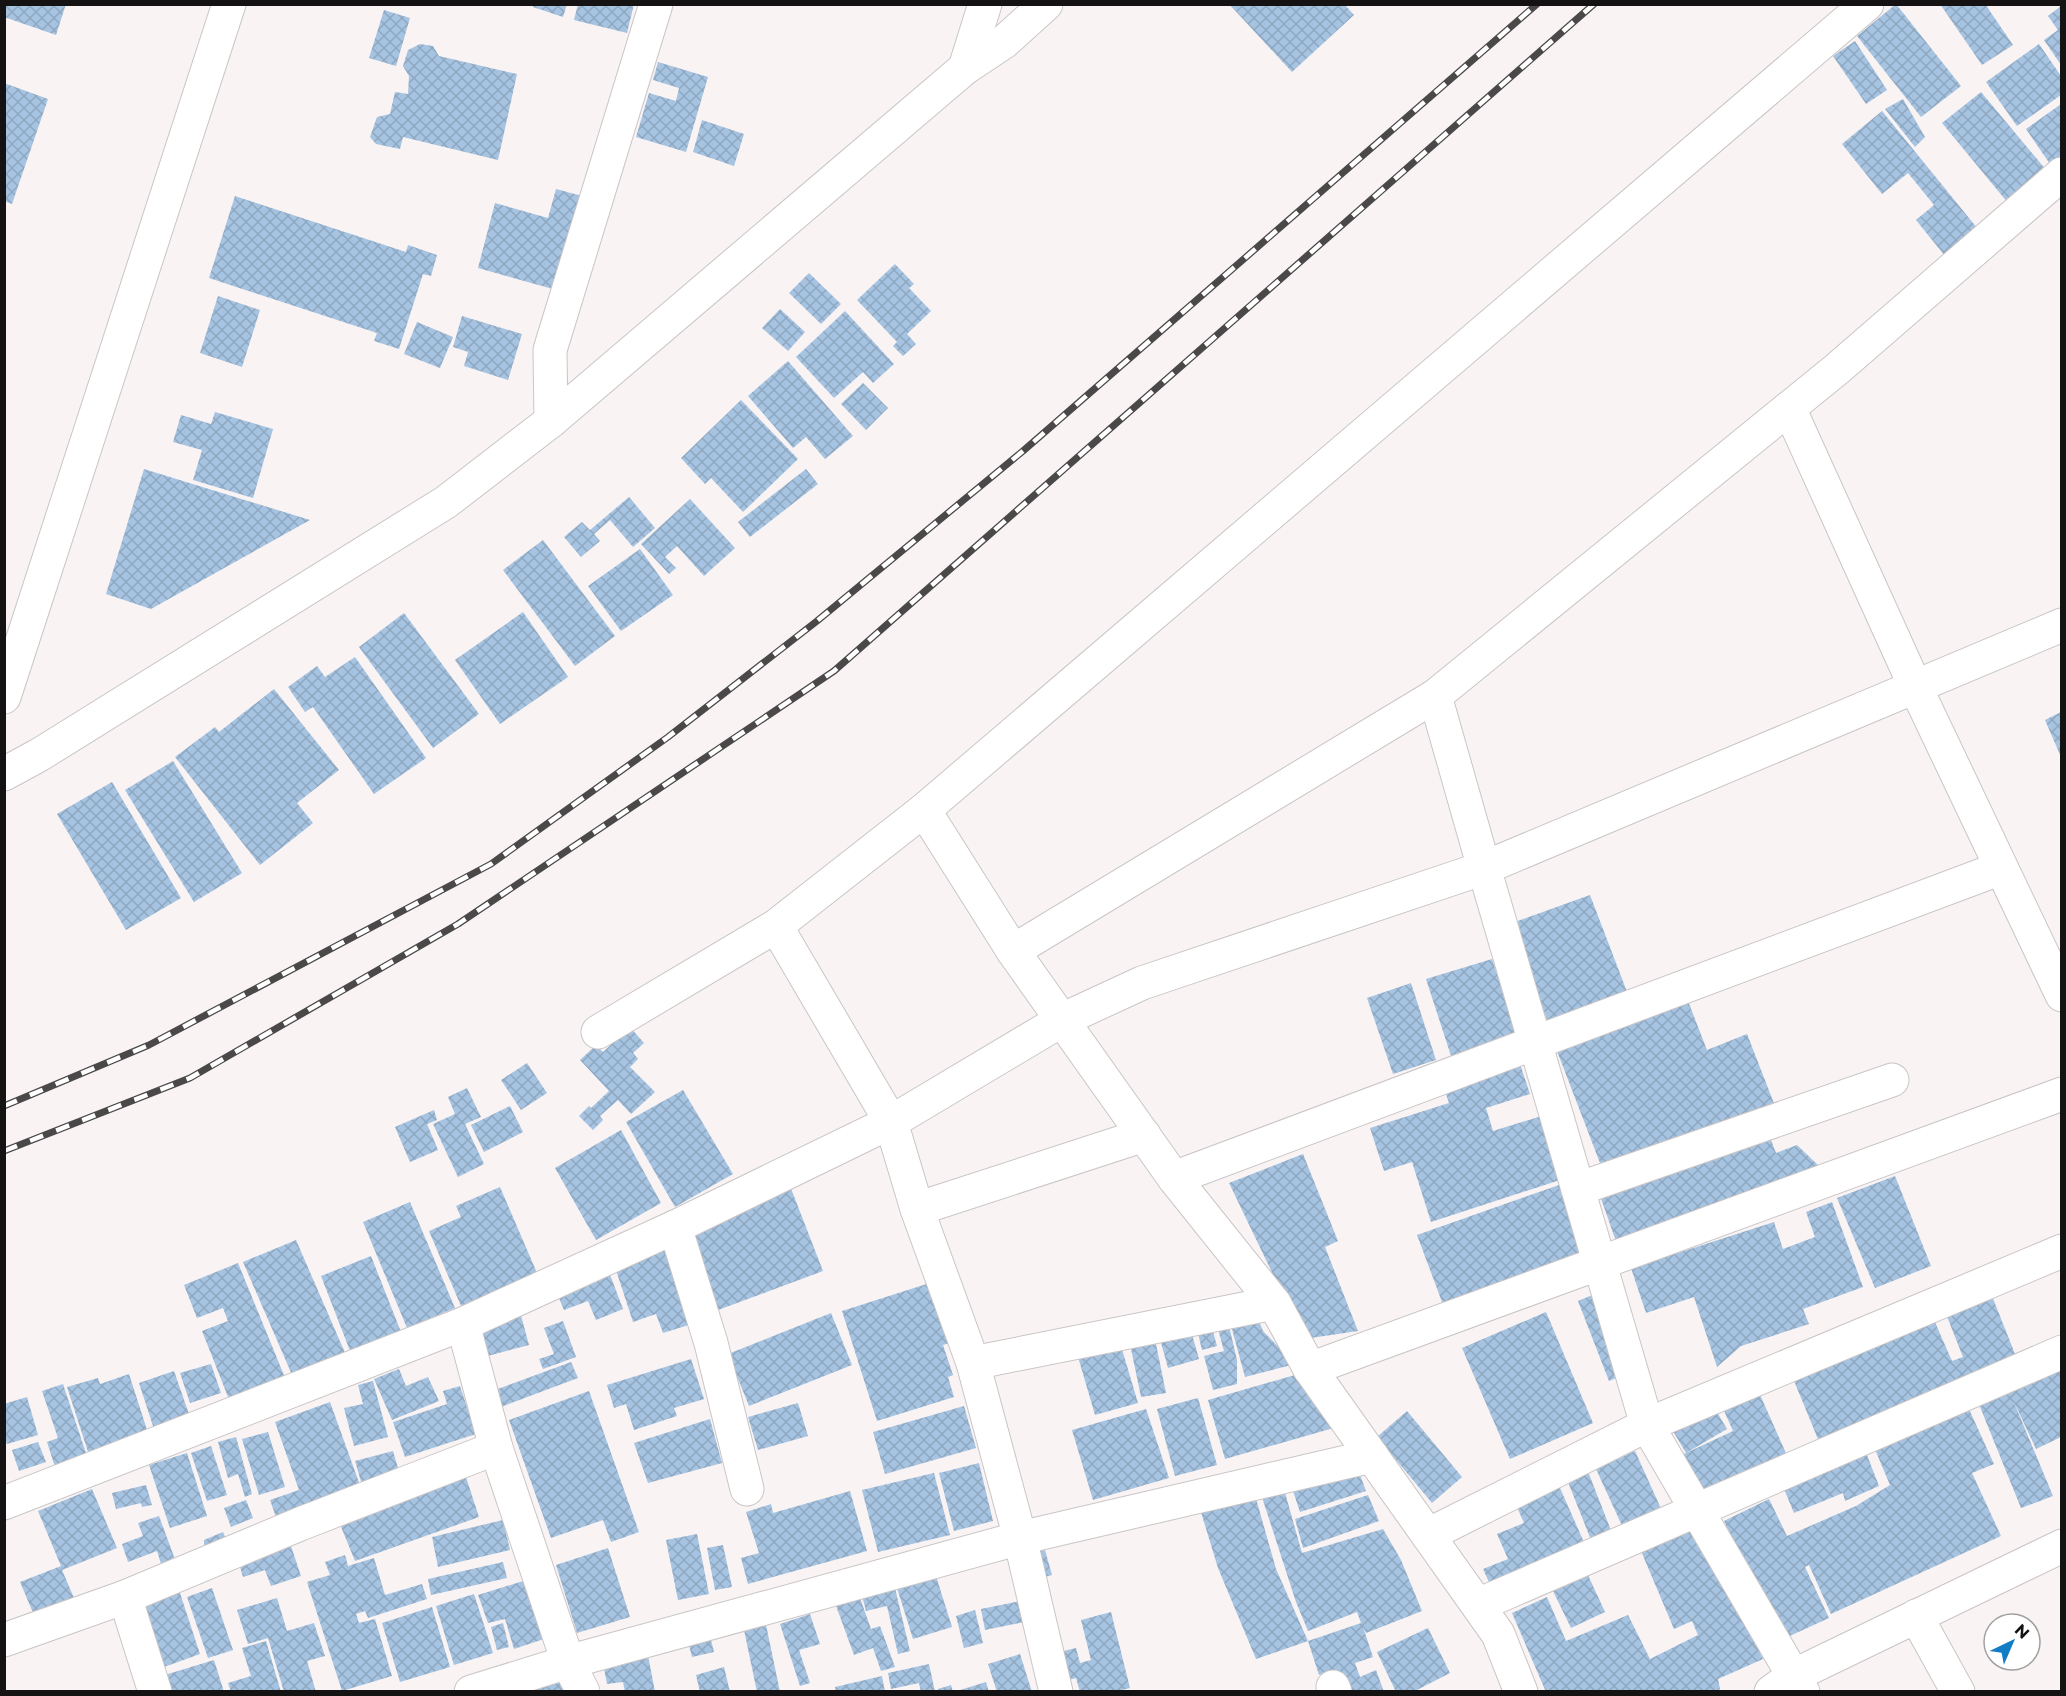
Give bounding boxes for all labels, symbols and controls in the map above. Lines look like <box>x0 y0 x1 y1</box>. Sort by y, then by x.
north arrow <box>1982 1612 2042 1672</box>
text: N <box>2011 1620 2033 1643</box>

